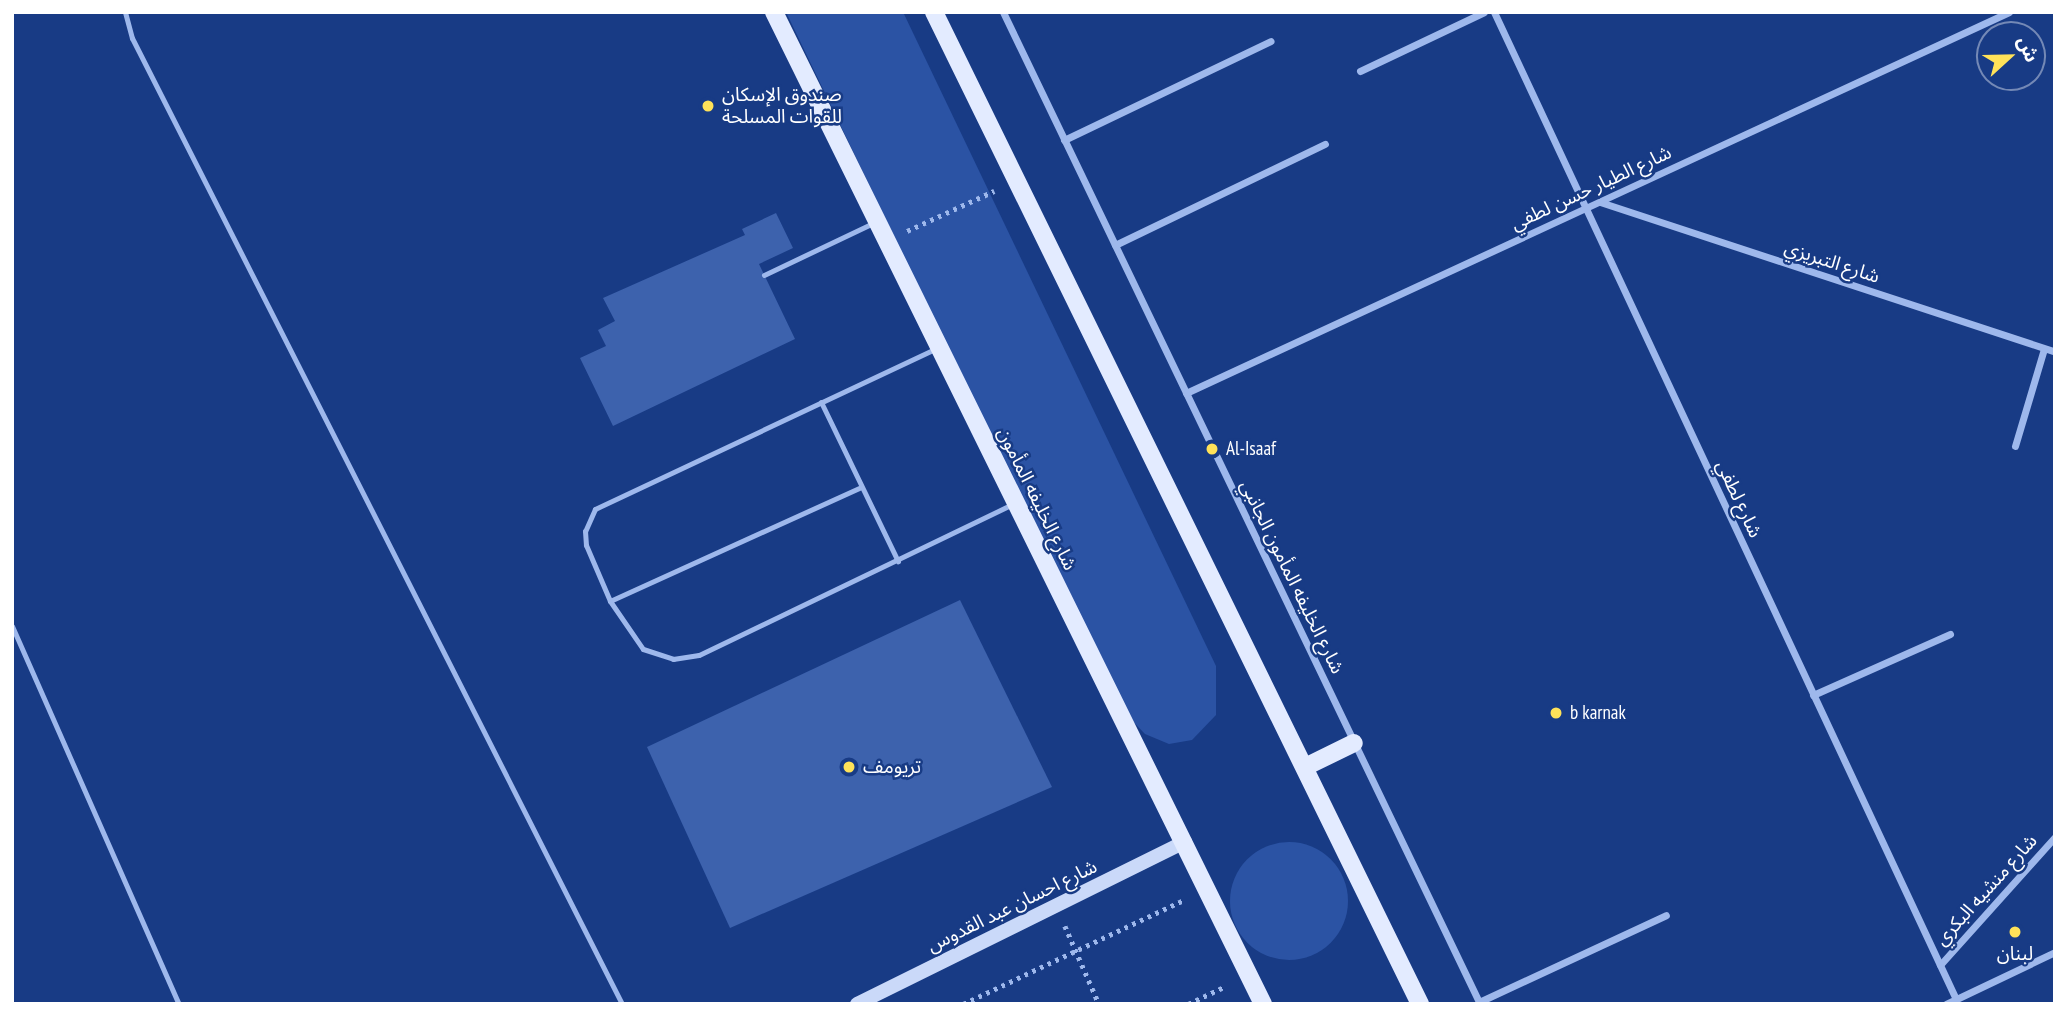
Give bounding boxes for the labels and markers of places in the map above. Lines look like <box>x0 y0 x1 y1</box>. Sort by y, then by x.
place label: صندوق الإسكان للقوات المسلحة <box>722 84 842 128</box>
marker: صندوق الإسكان للقوات المسلحة <box>700 98 716 114</box>
place label: Al-Isaaf <box>1226 438 1276 460</box>
marker: Al-Isaaf <box>1204 441 1220 457</box>
place label: b karnak <box>1570 702 1626 724</box>
marker: b karnak <box>1548 705 1564 721</box>
place label: تريومف <box>863 756 921 778</box>
marker: تريومف <box>841 759 857 775</box>
marker: لبنان <box>2007 924 2023 940</box>
place label: لبنان <box>1997 943 2033 965</box>

